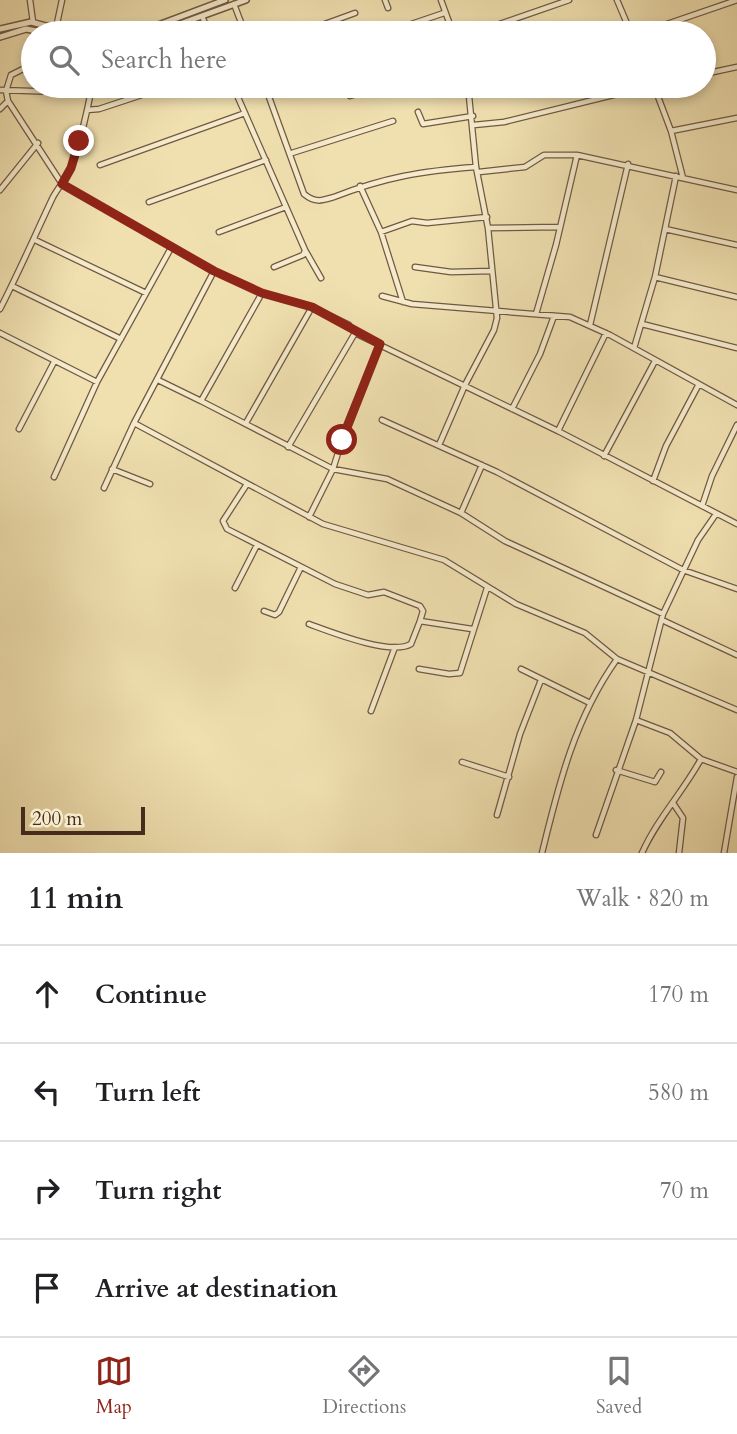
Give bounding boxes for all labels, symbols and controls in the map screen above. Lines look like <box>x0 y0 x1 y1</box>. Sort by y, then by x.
search box <box>21 21 716 98</box>
icon: search <box>45 41 83 79</box>
text: Search here <box>101 42 227 77</box>
route end <box>63 125 94 156</box>
route start <box>326 424 357 455</box>
scale bar <box>21 804 145 836</box>
text: 200 m <box>32 806 82 832</box>
text: 11 min <box>28 878 123 919</box>
text: Walk · 820 m <box>576 883 709 914</box>
icon: ahead <box>28 975 66 1013</box>
text: Continue <box>95 977 207 1012</box>
text: 170 m <box>648 979 709 1010</box>
icon: left <box>28 1073 66 1111</box>
text: Turn left <box>95 1075 200 1110</box>
text: 580 m <box>648 1077 709 1108</box>
icon: right <box>28 1171 66 1209</box>
text: Turn right <box>95 1173 222 1208</box>
text: 70 m <box>660 1175 709 1206</box>
icon: arrive <box>28 1269 66 1307</box>
text: Arrive at destination <box>95 1271 338 1306</box>
tab: Map <box>95 1352 133 1420</box>
tab: Directions <box>323 1352 406 1420</box>
tab: Saved <box>596 1352 642 1420</box>

